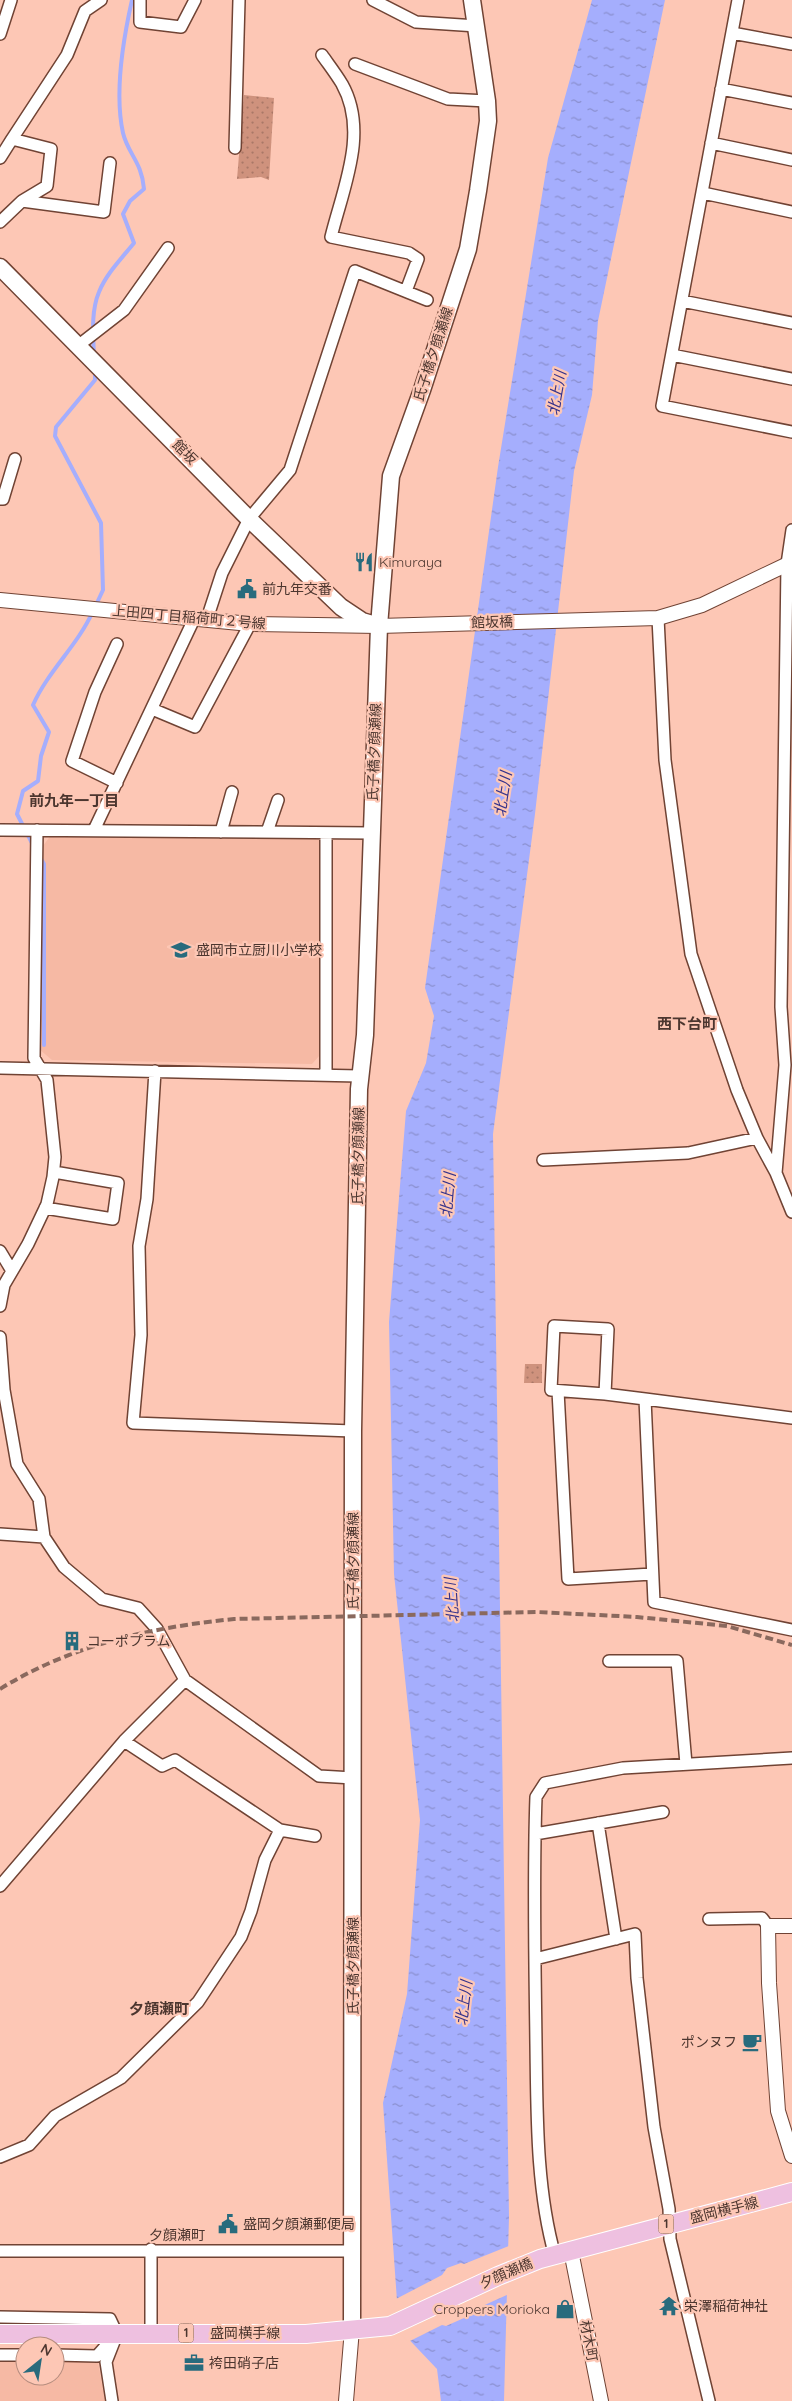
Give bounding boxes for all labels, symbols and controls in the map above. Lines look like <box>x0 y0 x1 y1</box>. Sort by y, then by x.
street label: 氏子橋夕顔瀬線 <box>409 305 457 403</box>
water label: 北上川 <box>543 367 570 417</box>
street label: 館坂 <box>169 436 201 468</box>
restaurant icon: Kimuraya <box>353 551 375 573</box>
place label: Kimuraya <box>379 553 442 571</box>
public building icon: 前九年交番 <box>236 578 258 600</box>
place label: 前九年交番 <box>262 580 332 598</box>
street label: 上田四丁目稲荷町２号線 <box>112 601 266 633</box>
street label: 館坂橋 <box>471 612 513 632</box>
street label: 氏子橋夕顔瀬線 <box>363 703 385 801</box>
water label: 北上川 <box>490 768 516 818</box>
district label: 前九年一丁目 <box>29 791 119 810</box>
school or university icon: 盛岡市立厨川小学校 <box>170 939 192 961</box>
place label: 盛岡市立厨川小学校 <box>196 941 322 959</box>
district label: 西下台町 <box>657 1014 717 1033</box>
street label: 氏子橋夕顔瀬線 <box>348 1107 368 1205</box>
water label: 北上川 <box>436 1170 459 1218</box>
street label: 氏子橋夕顔瀬線 <box>344 1512 362 1610</box>
water label: 北上川 <box>440 1575 463 1623</box>
building icon: コーポプラム <box>61 1630 83 1652</box>
place label: コーポプラム <box>87 1632 171 1650</box>
street label: 氏子橋夕顔瀬線 <box>344 1917 362 2015</box>
water label: 北上川 <box>451 1977 476 2026</box>
district label: 夕顔瀬町 <box>129 1999 189 2018</box>
cafe icon: ポンヌフ <box>741 2031 763 2053</box>
place label: ポンヌフ <box>681 2033 737 2051</box>
street label: 盛岡横手線 <box>688 2193 760 2227</box>
public building icon: 盛岡夕顔瀬郵便局 <box>217 2213 239 2235</box>
road number: 1 <box>658 2214 674 2234</box>
place label: 盛岡夕顔瀬郵便局 <box>243 2215 355 2233</box>
street label: 夕顔瀬町 <box>149 2226 205 2244</box>
street label: 夕顔瀬橋 <box>477 2254 535 2292</box>
temple icon: 栄澤稲荷神社 <box>658 2295 680 2317</box>
place label: 栄澤稲荷神社 <box>684 2297 768 2315</box>
shop icon: Croppers Morioka <box>554 2298 576 2320</box>
place label: Croppers Morioka <box>434 2300 550 2318</box>
street label: 材木町 <box>576 2319 602 2363</box>
road number: 1 <box>178 2324 194 2342</box>
street label: 盛岡横手線 <box>210 2324 280 2342</box>
north arrow <box>15 2336 65 2386</box>
text: N <box>38 2339 55 2360</box>
office icon: 袴田硝子店 <box>183 2352 205 2374</box>
place label: 袴田硝子店 <box>209 2354 279 2372</box>

